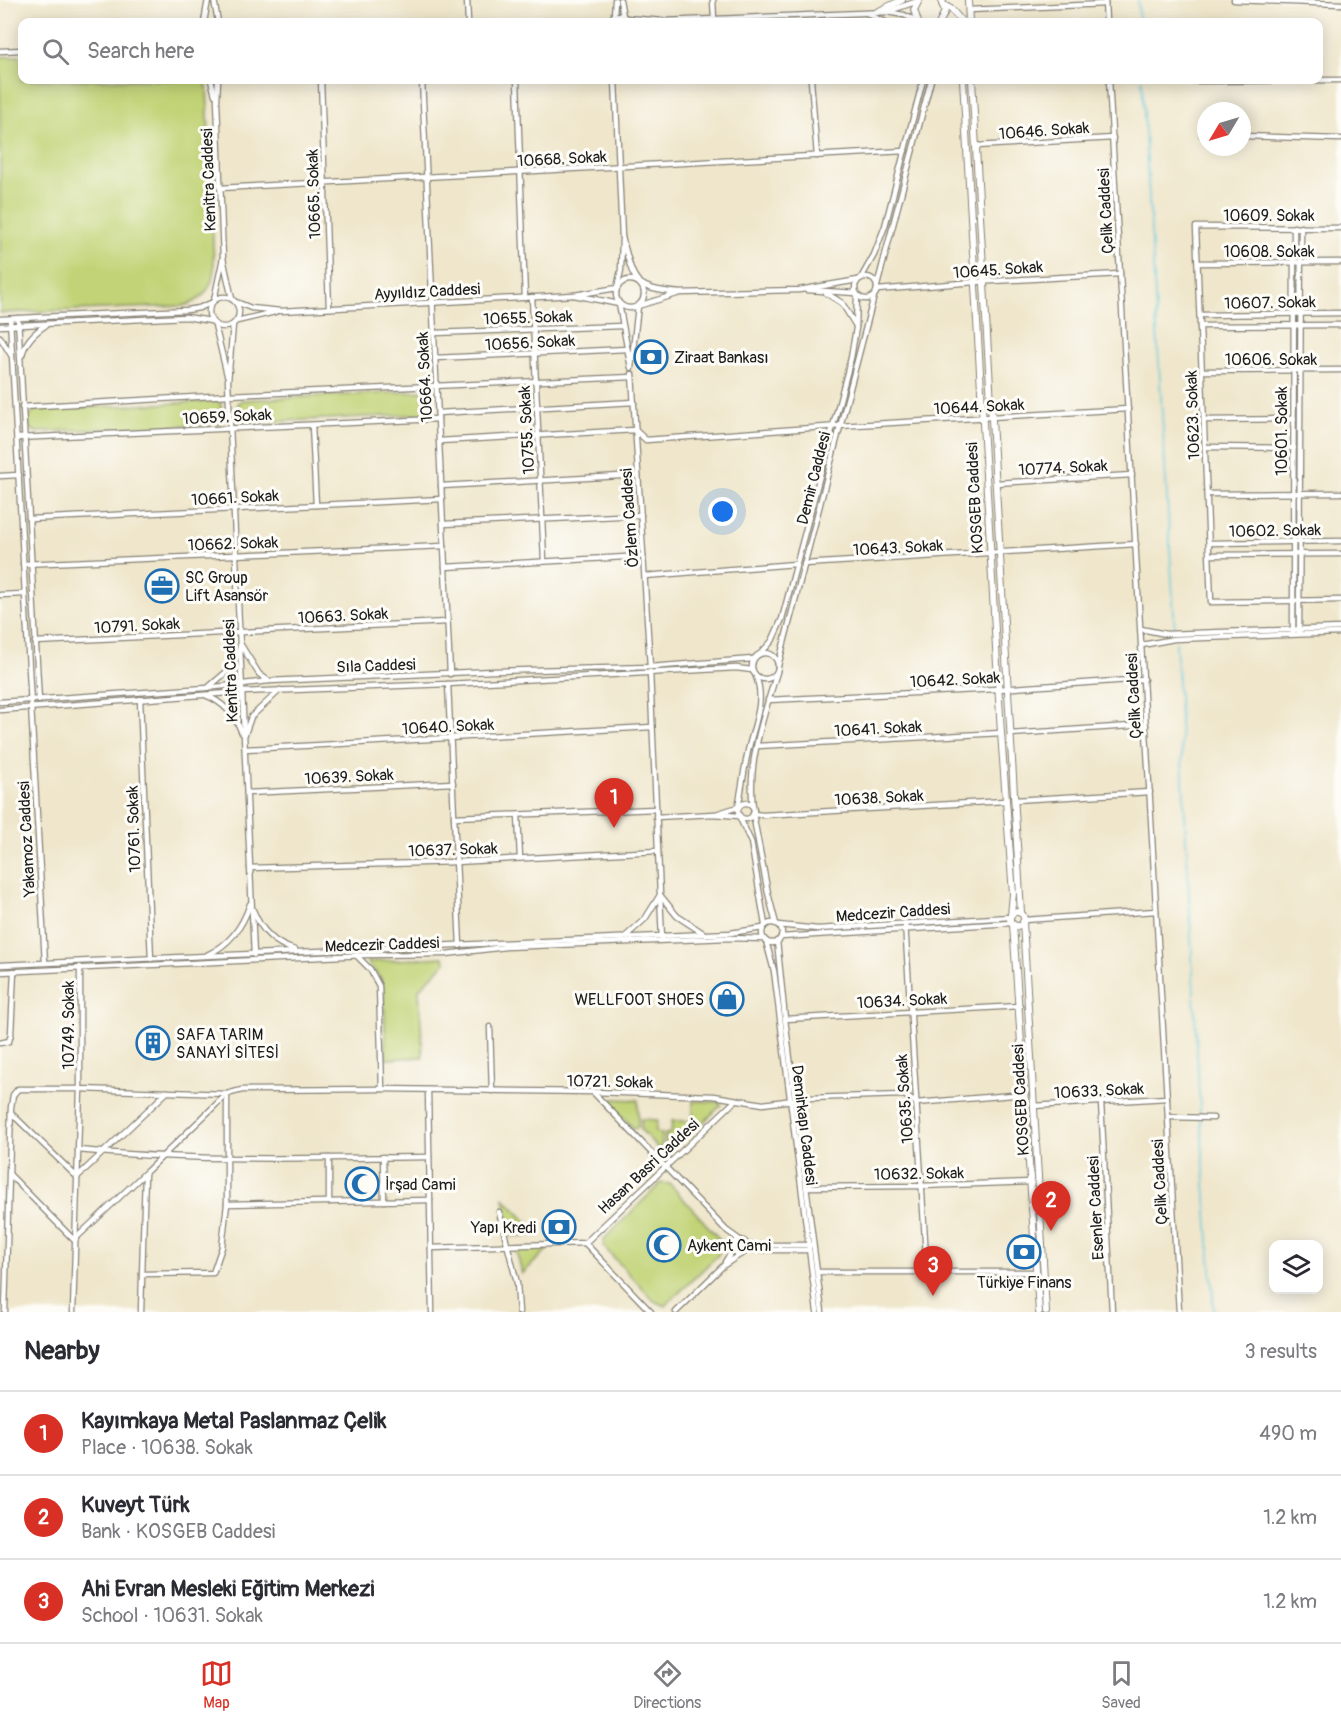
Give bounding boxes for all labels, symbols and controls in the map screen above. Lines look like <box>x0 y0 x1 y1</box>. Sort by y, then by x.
search box <box>18 18 1323 84</box>
icon: search <box>39 35 72 68</box>
text: Search here <box>87 37 194 65</box>
north arrow <box>1197 102 1251 156</box>
street label: 10646. Sokak <box>998 118 1090 144</box>
street label: Kenitra Caddesi <box>197 128 221 232</box>
street label: 10668. Sokak <box>517 147 608 171</box>
street label: 10665. Sokak <box>302 148 326 239</box>
street label: Çelik Caddesi <box>1094 167 1118 254</box>
street label: 10609. Sokak <box>1223 206 1315 226</box>
street label: 10608. Sokak <box>1223 242 1315 262</box>
street label: 10645. Sokak <box>952 257 1044 283</box>
street label: Ayyıldız Caddesi <box>373 279 481 305</box>
street label: 10607. Sokak <box>1224 292 1316 314</box>
street label: 10655. Sokak <box>483 306 573 330</box>
street label: 10664. Sokak <box>413 331 437 423</box>
street label: 10656. Sokak <box>485 331 576 355</box>
bank icon: Ziraat Bankası <box>633 339 669 375</box>
place label: Ziraat Bankası <box>674 348 768 368</box>
street label: 10606. Sokak <box>1225 350 1318 370</box>
street label: 10623. Sokak <box>1181 370 1205 460</box>
street label: 10755. Sokak <box>515 385 539 475</box>
street label: 10601. Sokak <box>1272 386 1292 476</box>
street label: 10644. Sokak <box>933 395 1025 419</box>
street label: 10659. Sokak <box>182 405 272 429</box>
street label: Demir Caddesi <box>793 430 835 527</box>
street label: KOSGEB Caddesi <box>962 442 988 554</box>
street label: 10774. Sokak <box>1018 456 1108 480</box>
street label: Özlem Caddesi <box>617 468 643 568</box>
street label: 10661. Sokak <box>191 486 280 510</box>
your location <box>708 497 737 526</box>
street label: 10602. Sokak <box>1229 520 1322 542</box>
street label: 10662. Sokak <box>187 532 279 556</box>
street label: 10643. Sokak <box>852 536 944 560</box>
office icon: SC Group Lift Asansör <box>144 568 180 604</box>
place label: SC Group Lift Asansör <box>185 568 268 606</box>
street label: 10663. Sokak <box>297 604 389 628</box>
street label: 10791. Sokak <box>94 614 181 638</box>
street label: Kenitra Caddesi <box>219 619 243 723</box>
street label: Çelik Caddesi <box>1122 652 1146 739</box>
street label: Sıla Caddesi <box>336 655 416 677</box>
street label: 10642. Sokak <box>909 668 1001 692</box>
street label: 10640. Sokak <box>401 715 495 739</box>
street label: 10641. Sokak <box>834 717 923 741</box>
street label: 10639. Sokak <box>304 765 395 789</box>
pin: 1 <box>594 778 634 828</box>
street label: Yakamoz Caddesi <box>14 780 40 898</box>
street label: 10761. Sokak <box>122 785 146 873</box>
street label: 10638. Sokak <box>834 786 924 810</box>
street label: 10637. Sokak <box>408 838 498 862</box>
street label: Medcezir Caddesi <box>835 899 951 927</box>
street label: Medcezir Caddesi <box>324 933 440 957</box>
street label: 10749. Sokak <box>59 980 79 1069</box>
shop icon: WELLFOOT SHOES <box>709 981 745 1017</box>
street label: 10634. Sokak <box>856 989 948 1013</box>
place label: WELLFOOT SHOES <box>574 990 704 1010</box>
building icon: SAFA TARIM SANAYİ SİTESİ <box>135 1025 171 1061</box>
place label: SAFA TARIM SANAYİ SİTESİ <box>176 1025 279 1063</box>
street label: KOSGEB Caddesi <box>1008 1044 1034 1156</box>
street label: 10635. Sokak <box>892 1053 918 1144</box>
street label: Demirkapı Caddesi <box>787 1064 821 1187</box>
street label: 10721. Sokak <box>567 1071 654 1093</box>
street label: 10633. Sokak <box>1054 1079 1145 1103</box>
street label: Hasan Basri Caddesi <box>594 1115 703 1219</box>
street label: Çelik Caddesi <box>1148 1138 1172 1225</box>
street label: Esenler Caddesi <box>1083 1155 1109 1260</box>
street label: 10632. Sokak <box>874 1163 965 1185</box>
mosque icon: İrşad Cami <box>344 1166 380 1202</box>
place label: İrşad Cami <box>385 1175 456 1195</box>
pin: 2 <box>1032 1182 1070 1231</box>
bank icon: Yapı Kredi <box>541 1209 577 1245</box>
place label: Yapı Kredi <box>470 1218 536 1238</box>
mosque icon: Aykent Cami <box>646 1227 682 1263</box>
bank icon: Türkiye Finans <box>1006 1234 1042 1270</box>
place label: Aykent Cami <box>687 1236 771 1256</box>
map controls <box>1269 1240 1323 1294</box>
button: layers <box>1269 1240 1323 1294</box>
pin: 3 <box>914 1246 952 1296</box>
place label: Türkiye Finans <box>977 1273 1071 1293</box>
text: Nearby <box>24 1335 100 1367</box>
text: 3 results <box>1245 1339 1317 1364</box>
text: Kayımkaya Metal Paslanmaz Çelik <box>81 1407 387 1435</box>
text: 1 <box>40 1421 47 1446</box>
text: 490 m <box>1259 1421 1317 1446</box>
text: Place · 10638. Sokak <box>81 1435 253 1460</box>
text: Kuveyt Türk <box>81 1491 190 1519</box>
text: 2 <box>38 1505 49 1530</box>
text: 1.2 km <box>1263 1505 1317 1530</box>
text: Bank · KOSGEB Caddesi <box>81 1519 275 1544</box>
text: Ahi Evran Mesleki Eğitim Merkezi <box>81 1575 374 1603</box>
text: 3 <box>38 1589 49 1614</box>
text: 1.2 km <box>1263 1589 1317 1614</box>
text: School · 10631. Sokak <box>81 1603 263 1628</box>
tab: Map <box>200 1657 233 1713</box>
tab: Directions <box>633 1657 701 1713</box>
tab: Saved <box>1101 1657 1141 1713</box>

